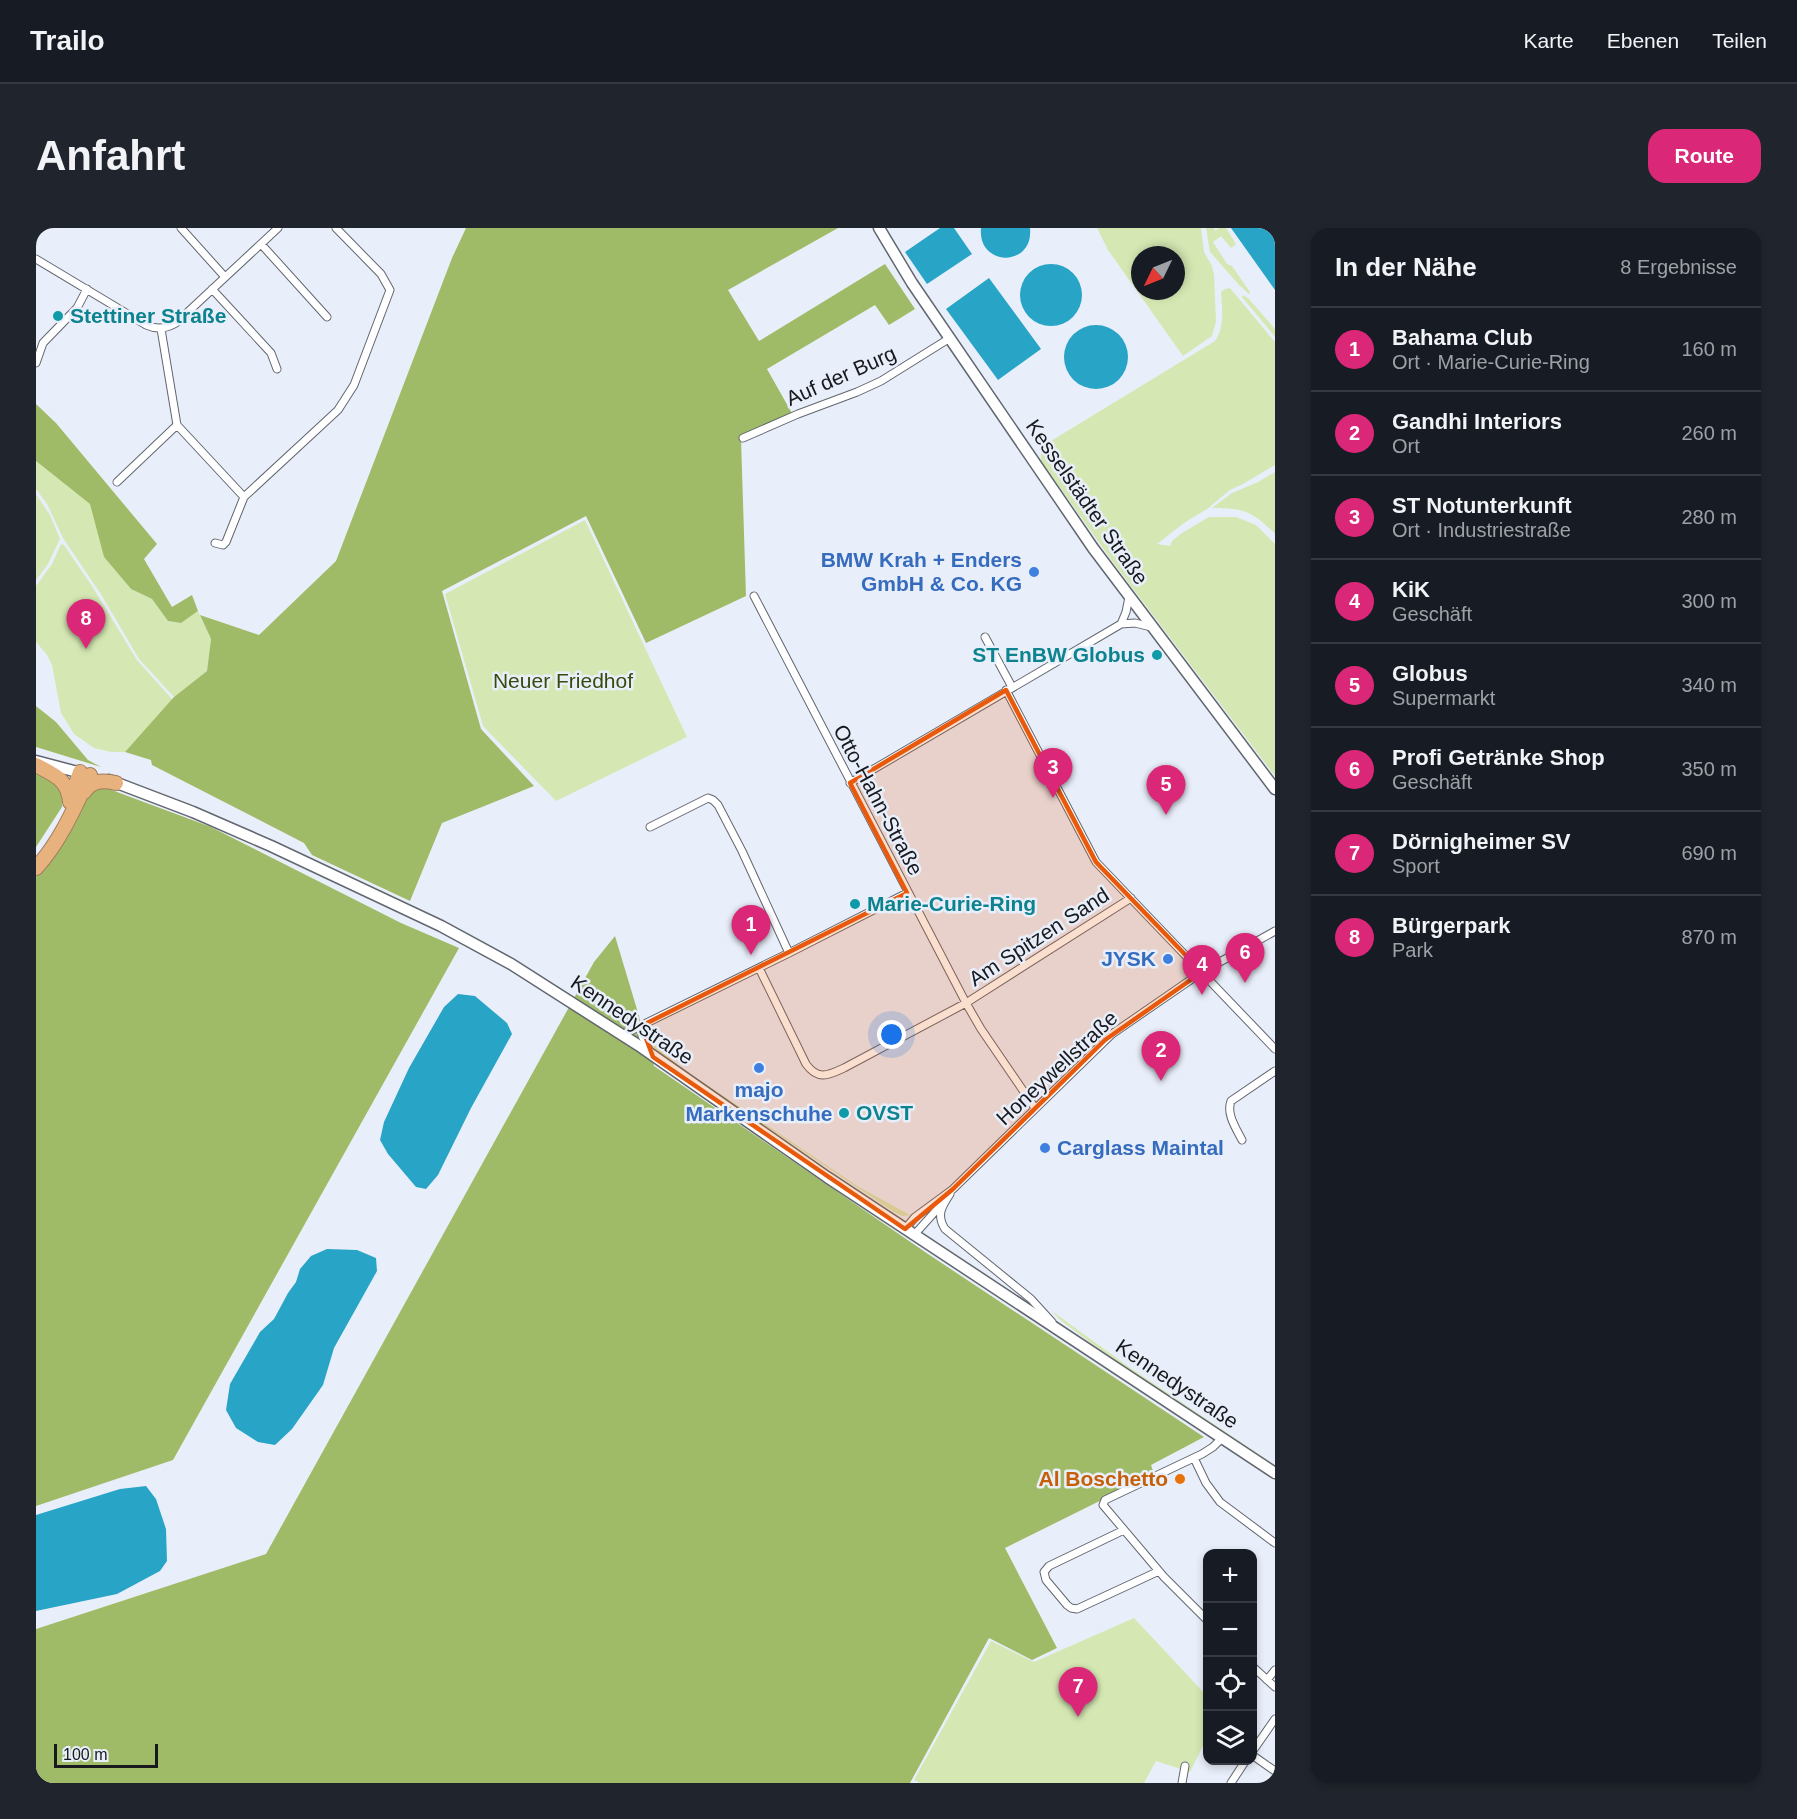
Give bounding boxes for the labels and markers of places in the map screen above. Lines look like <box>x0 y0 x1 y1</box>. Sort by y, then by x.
place label: Stettiner Straße <box>70 304 226 327</box>
marker: Stettiner Straße <box>51 309 65 323</box>
place label: BMW Krah + Enders GmbH & Co. KG <box>821 548 1022 595</box>
marker: BMW Krah + Enders GmbH & Co. KG <box>1027 565 1041 579</box>
pin: 8 <box>67 600 106 649</box>
place label: ST EnBW Globus <box>972 643 1145 666</box>
marker: ST EnBW Globus <box>1150 648 1164 662</box>
pin: 3 <box>1034 748 1072 798</box>
pin: 5 <box>1146 766 1186 815</box>
place label: Marie-Curie-Ring <box>867 892 1036 915</box>
marker: Marie-Curie-Ring <box>848 897 862 911</box>
pin: 1 <box>732 906 770 955</box>
pin: 6 <box>1226 934 1264 983</box>
pin: 4 <box>1182 946 1222 995</box>
place label: JYSK <box>1101 947 1156 970</box>
marker: JYSK <box>1161 952 1175 966</box>
pin: 2 <box>1142 1032 1180 1081</box>
marker: majo Markenschuhe <box>752 1061 766 1075</box>
place label: majo Markenschuhe <box>685 1078 833 1125</box>
place label: OVST <box>856 1101 913 1124</box>
marker: OVST <box>837 1106 851 1120</box>
place label: Carglass Maintal <box>1057 1136 1224 1159</box>
marker: Carglass Maintal <box>1038 1141 1052 1155</box>
place label: Al Boschetto <box>1038 1467 1168 1490</box>
marker: Al Boschetto <box>1173 1472 1187 1486</box>
pin: 7 <box>1058 1668 1098 1717</box>

